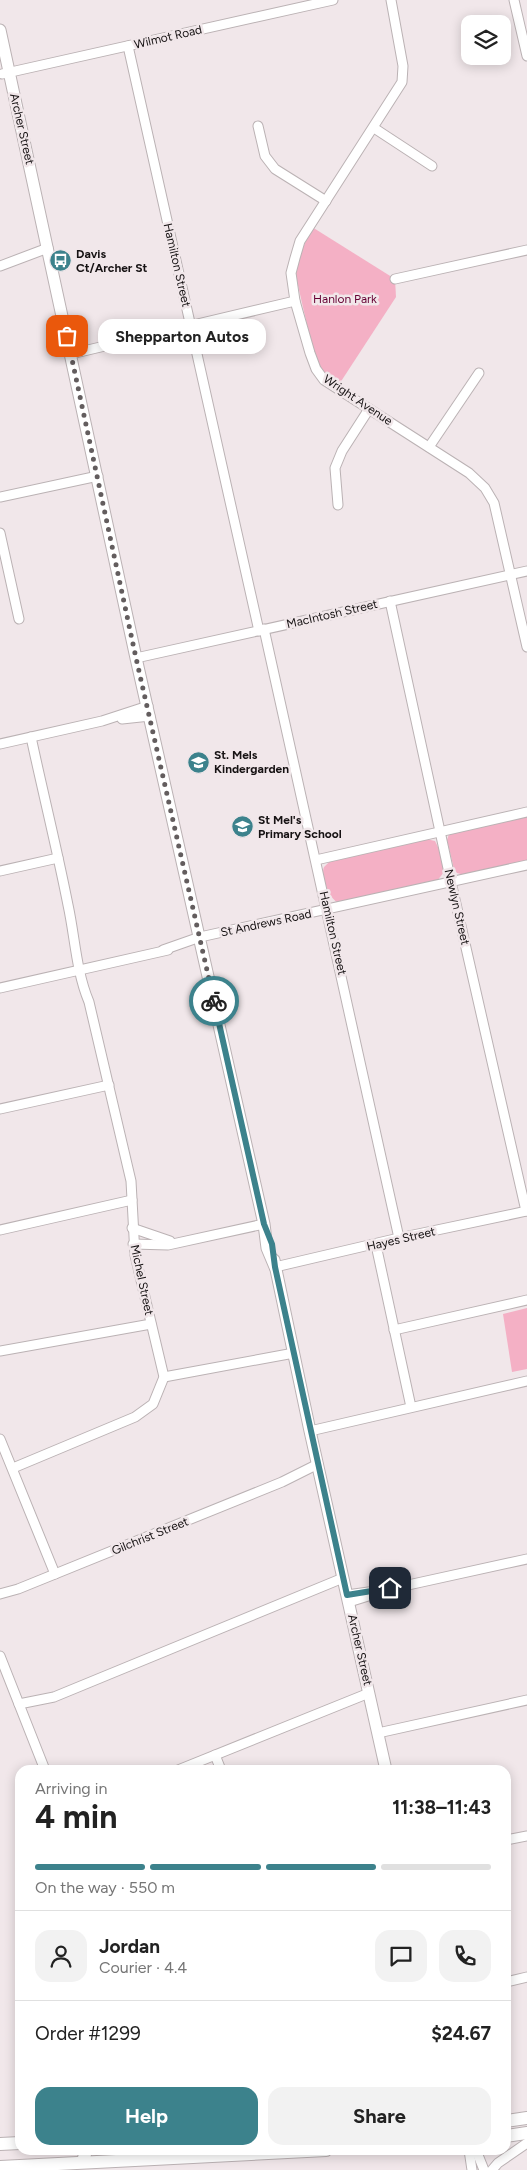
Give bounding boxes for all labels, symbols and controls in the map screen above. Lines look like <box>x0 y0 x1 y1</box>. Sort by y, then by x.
map controls <box>461 15 511 65</box>
button: layers <box>461 15 511 65</box>
street label: Wilmot Road <box>133 22 203 52</box>
street label: Archer Street <box>7 92 37 166</box>
street label: Hamilton Street <box>161 222 194 309</box>
place label: Davis Ct/Archer St <box>76 247 148 275</box>
bus stop icon: Davis Ct/Archer St <box>48 249 72 273</box>
park label: Hanlon Park <box>313 292 377 306</box>
pin <box>46 315 88 357</box>
callout: Shepparton Autos <box>97 318 264 354</box>
icon: bag <box>53 322 81 350</box>
text: Shepparton Autos <box>115 327 249 346</box>
street label: Wright Avenue <box>321 372 396 428</box>
street label: MacIntosh Street <box>285 597 379 631</box>
place label: St. Mels Kindergarden <box>214 748 289 776</box>
school or university icon: St. Mels Kindergarden <box>186 750 210 774</box>
place label: St Mel's Primary School <box>258 813 342 841</box>
school or university icon: St Mel's Primary School <box>230 815 254 839</box>
street label: Newlyn Street <box>441 868 473 947</box>
street label: Hamilton Street <box>317 890 350 977</box>
street label: St Andrews Road <box>219 907 313 939</box>
courier <box>189 976 239 1026</box>
icon: bike <box>200 987 228 1015</box>
street label: Hayes Street <box>365 1224 437 1254</box>
street label: Michel Street <box>128 1243 156 1317</box>
street label: Gilchrist Street <box>110 1514 191 1558</box>
pin <box>369 1567 411 1609</box>
icon: home <box>376 1574 404 1602</box>
street label: Archer Street <box>345 1613 375 1687</box>
text: Arriving in <box>35 1779 107 1798</box>
text: 11:38–11:43 <box>392 1796 491 1819</box>
text: 4 min <box>35 1798 117 1836</box>
text: On the way · 550 m <box>35 1878 175 1897</box>
button: person <box>35 1930 87 1982</box>
button: chat <box>375 1930 427 1982</box>
button: phone <box>439 1930 491 1982</box>
text: Jordan <box>99 1935 160 1958</box>
text: Courier · 4.4 <box>99 1958 187 1977</box>
text: Order #1299 <box>35 2022 141 2045</box>
text: $24.67 <box>431 2022 491 2045</box>
button: Help <box>35 2087 258 2145</box>
button: Share <box>268 2087 491 2145</box>

